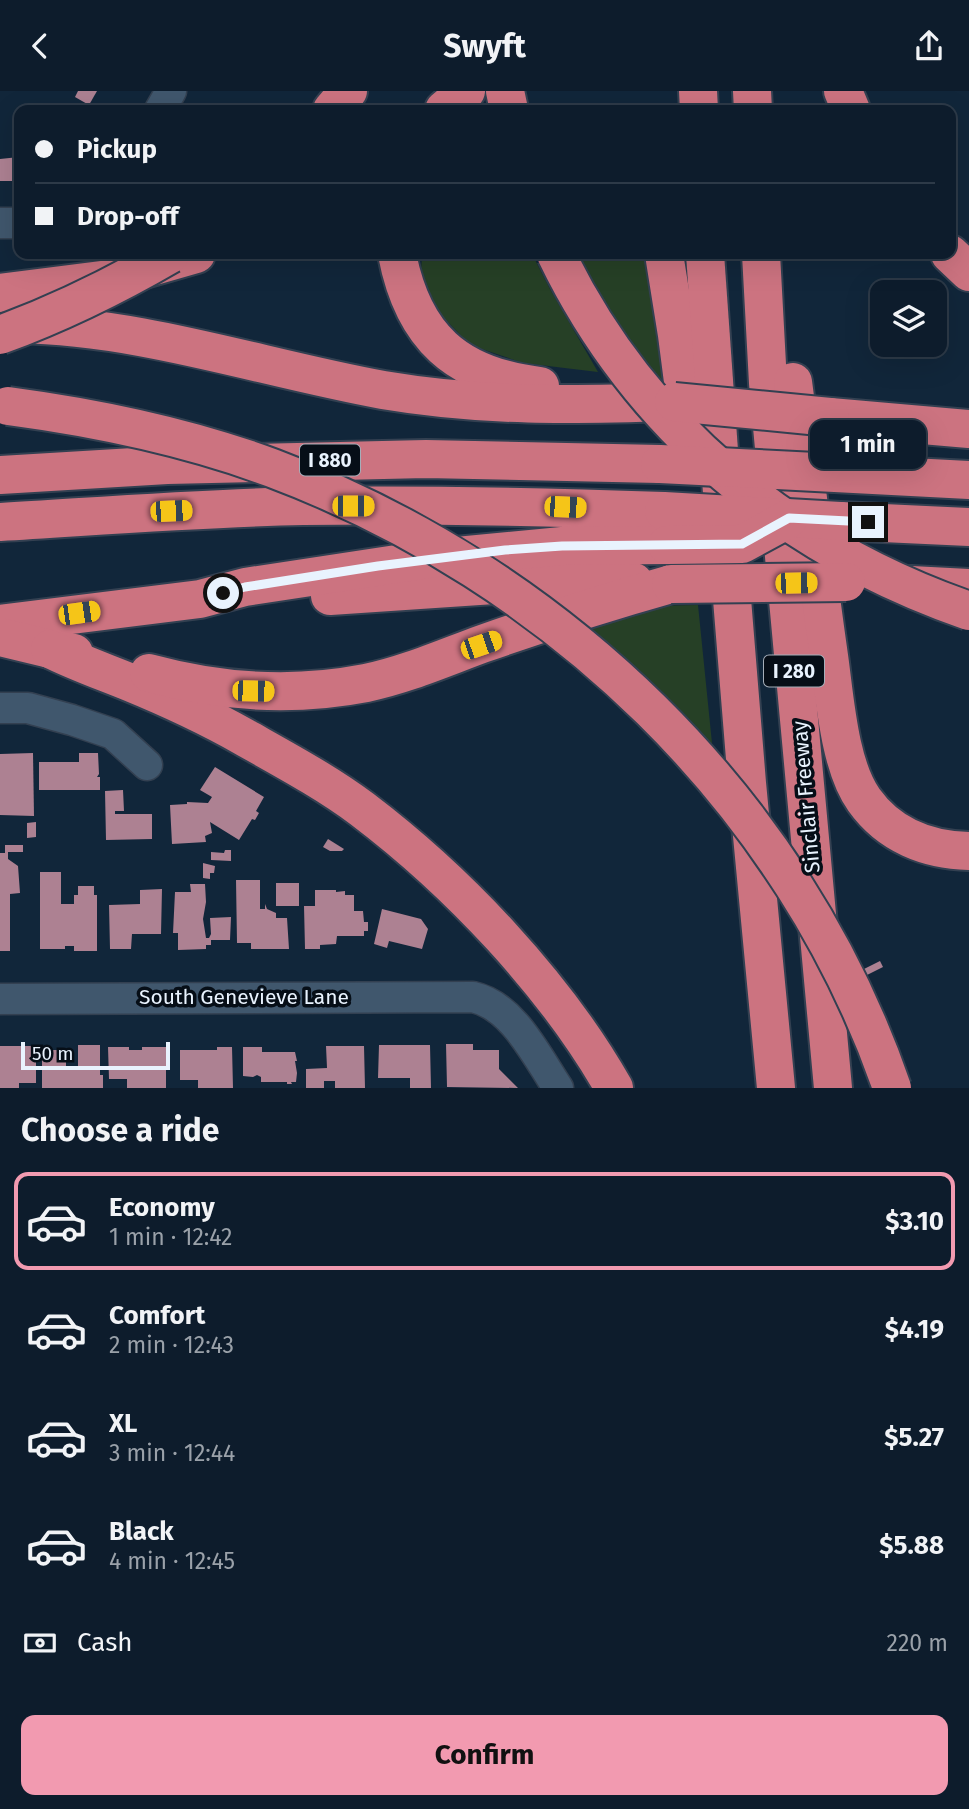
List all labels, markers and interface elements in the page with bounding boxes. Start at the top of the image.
icon: back [21,27,59,65]
text: Swyft [443,27,526,65]
icon: share [910,27,948,65]
text: Pickup [77,134,157,165]
text: Drop-off [77,201,179,232]
map controls [870,280,947,357]
button: layers [870,280,947,357]
callout: 1 min [810,421,926,469]
text: 1 min [840,430,896,458]
road number: I 880 [300,445,360,475]
car [333,496,375,517]
car [544,496,587,518]
car [150,500,193,522]
route end [852,506,884,538]
car [775,572,818,594]
route start [207,577,239,609]
car [57,600,102,626]
car [458,628,505,662]
road number: I 280 [764,656,824,687]
car [232,680,275,702]
street label: Sinclair Freeway [786,719,826,874]
street label: South Genevieve Lane [139,984,349,1010]
scale bar [21,1039,170,1071]
text: 50 m [32,1042,73,1065]
text: Choose a ride [21,1111,219,1149]
icon: car [25,1190,88,1253]
text: Economy [109,1192,215,1223]
text: $3.10 [885,1206,944,1237]
text: 1 min · 12:42 [109,1223,232,1251]
icon: car [25,1298,88,1361]
text: Comfort [109,1300,205,1331]
text: $4.19 [885,1314,944,1345]
text: 2 min · 12:43 [109,1331,234,1359]
icon: car [25,1406,88,1469]
text: XL [109,1408,137,1439]
text: $5.27 [884,1422,944,1453]
text: 3 min · 12:44 [109,1439,235,1467]
icon: car [25,1514,88,1577]
text: Black [109,1516,174,1547]
text: $5.88 [879,1530,944,1561]
text: 4 min · 12:45 [109,1547,235,1575]
icon: cash [21,1624,59,1662]
text: Cash [77,1627,133,1658]
text: 220 m [887,1629,948,1657]
button: Confirm [21,1715,948,1795]

